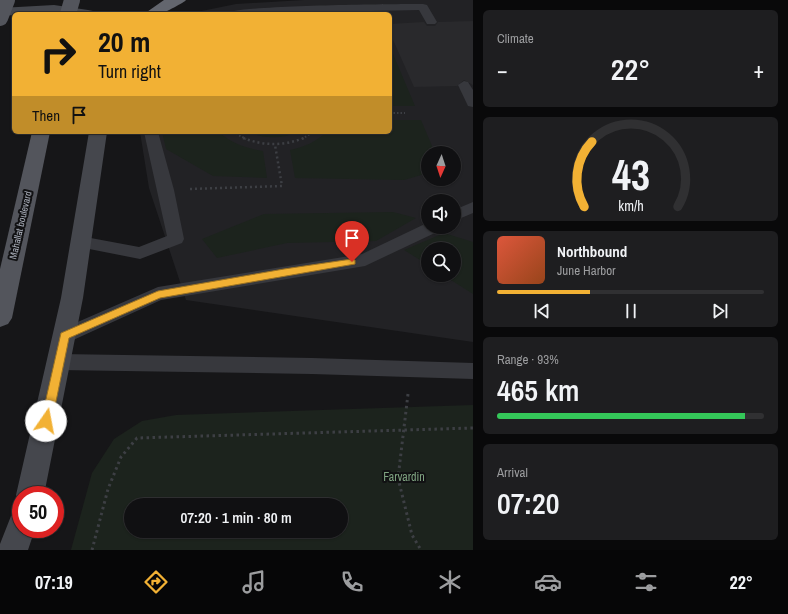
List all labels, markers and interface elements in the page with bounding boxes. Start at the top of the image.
text: 20 m [98,23,150,61]
icon: right [32,28,84,80]
text: Climate [497,30,534,47]
text: 22° [611,49,650,89]
text: − [497,55,508,85]
text: + [753,55,764,85]
text: Turn right [98,59,161,84]
icon: arrive [68,104,90,126]
text: Then [32,105,60,126]
north arrow [421,146,461,186]
map controls [421,146,461,282]
text: 43 [612,146,649,202]
street label: Mahallat boulevard [6,190,35,260]
button: sound [421,194,461,234]
text: km/h [618,195,643,214]
pin [335,221,369,262]
icon: arrive [341,227,363,249]
text: Northbound [557,241,627,262]
button: search [421,242,461,282]
text: June Harbor [557,262,616,279]
icon: previous [531,300,553,322]
icon: pause [620,300,642,322]
icon: next [709,300,731,322]
text: Range · 93% [497,351,559,368]
text: 465 km [497,370,579,410]
position arrow [25,400,67,442]
text: Arrival [497,464,528,481]
park label: Farvardin [383,469,425,485]
text: 07:20 [497,483,559,523]
speed limit sign: 50 [12,486,64,538]
text: 07:20 · 1 min · 80 m [180,507,292,528]
icon: directions [142,568,170,596]
icon: music [240,568,268,596]
icon: phone [338,568,366,596]
icon: climate [436,568,464,596]
icon: car [534,568,562,596]
icon: filters [632,568,660,596]
text: 07:19 [35,570,73,595]
text: 22° [729,570,753,595]

